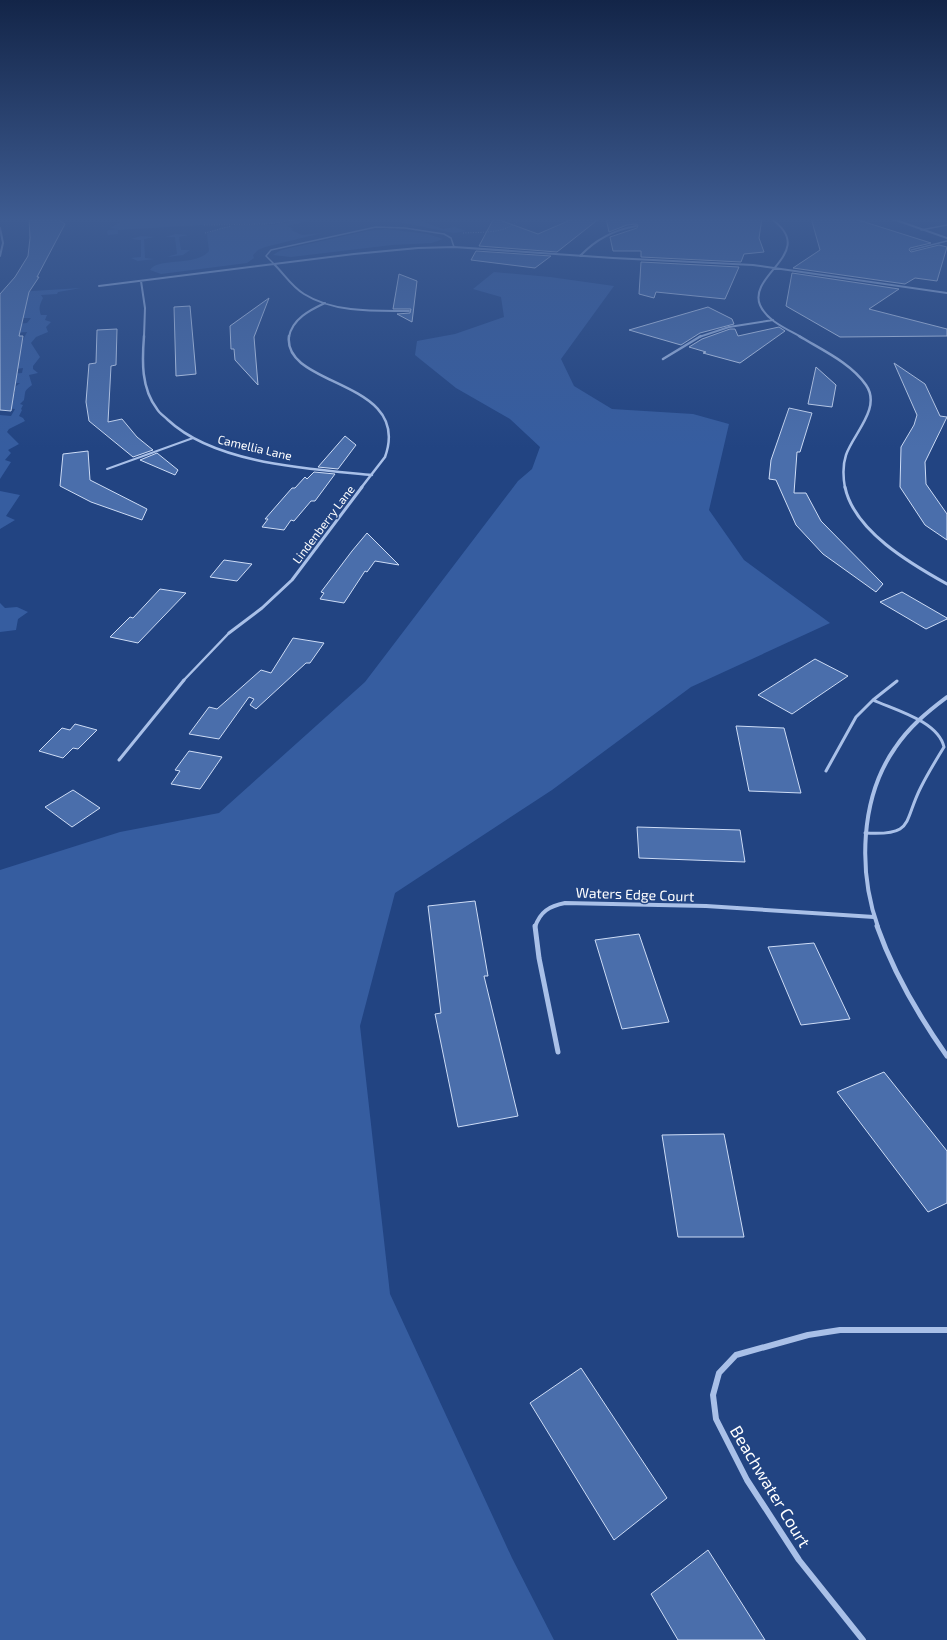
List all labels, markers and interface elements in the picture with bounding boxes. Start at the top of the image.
street label: Camellia Lane [216,432,294,462]
street label: Lindenberry Lane [289,482,357,566]
street label: Waters Edge Court [575,883,695,905]
street label: Beachwater Court [727,1421,816,1551]

